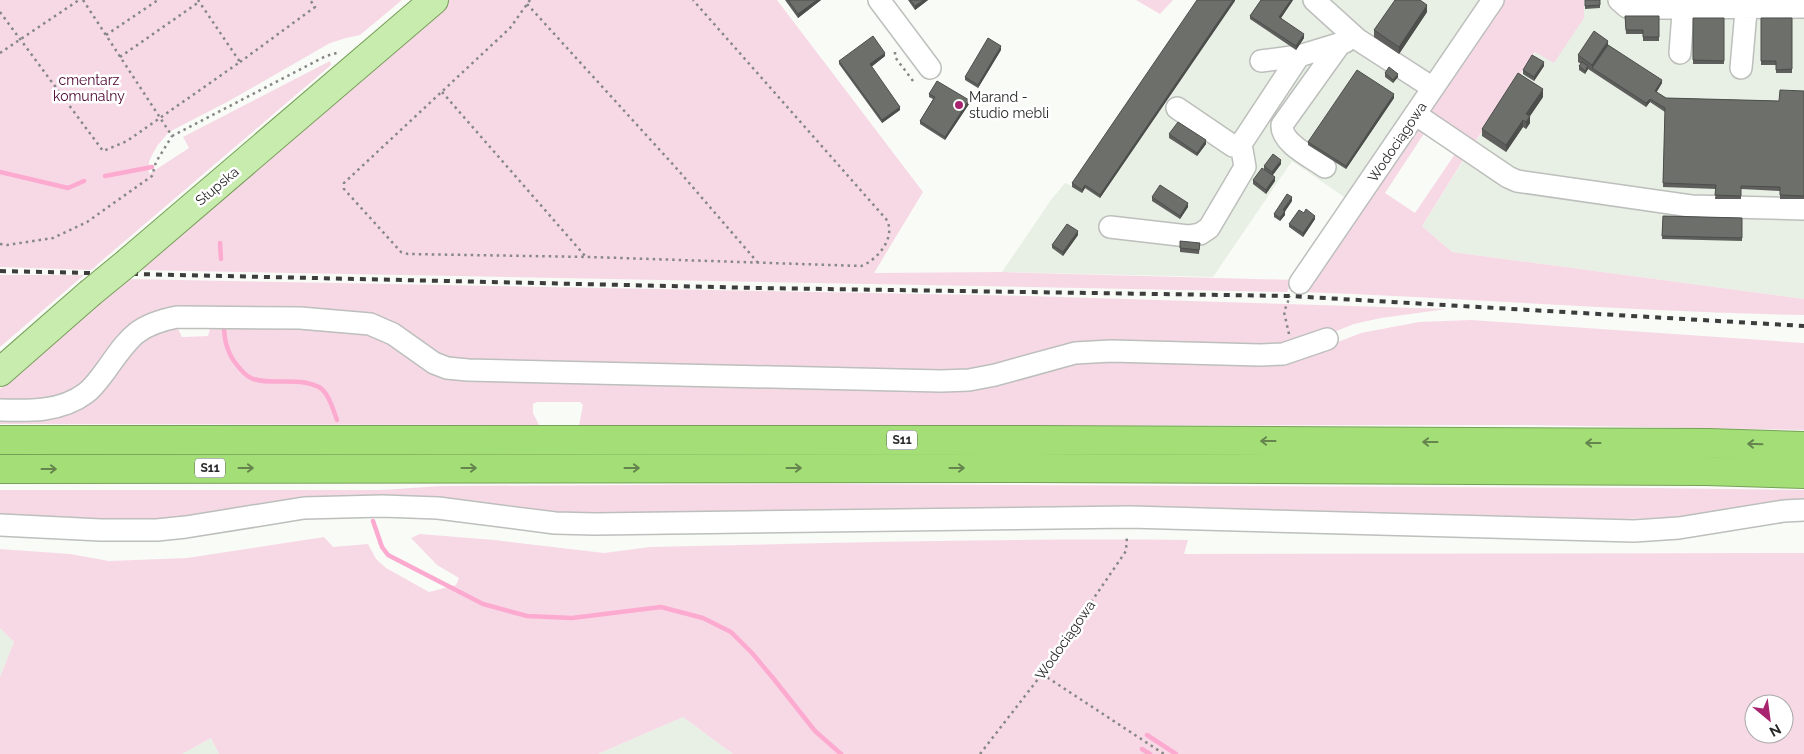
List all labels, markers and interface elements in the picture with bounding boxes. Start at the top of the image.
park label: cmentarz komunalny [53,72,125,104]
place label: Marand - studio mebli [969,89,1049,121]
marker: Marand - studio mebli [953,99,965,111]
street label: Wodociągowa [1364,99,1430,185]
street label: Słupska [192,163,242,209]
road number: S11 [887,430,917,450]
one-way arrow [1260,436,1276,446]
one-way arrow [1423,437,1439,447]
one-way arrow [1585,438,1602,448]
one-way arrow [1748,440,1764,449]
road number: S11 [195,458,225,478]
one-way arrow [238,463,254,473]
one-way arrow [461,463,477,473]
one-way arrow [624,463,640,473]
one-way arrow [786,463,802,473]
one-way arrow [948,463,965,473]
one-way arrow [40,464,56,474]
street label: Wodociągowa [1032,597,1098,683]
north arrow [1744,694,1794,744]
text: N [1767,721,1784,740]

